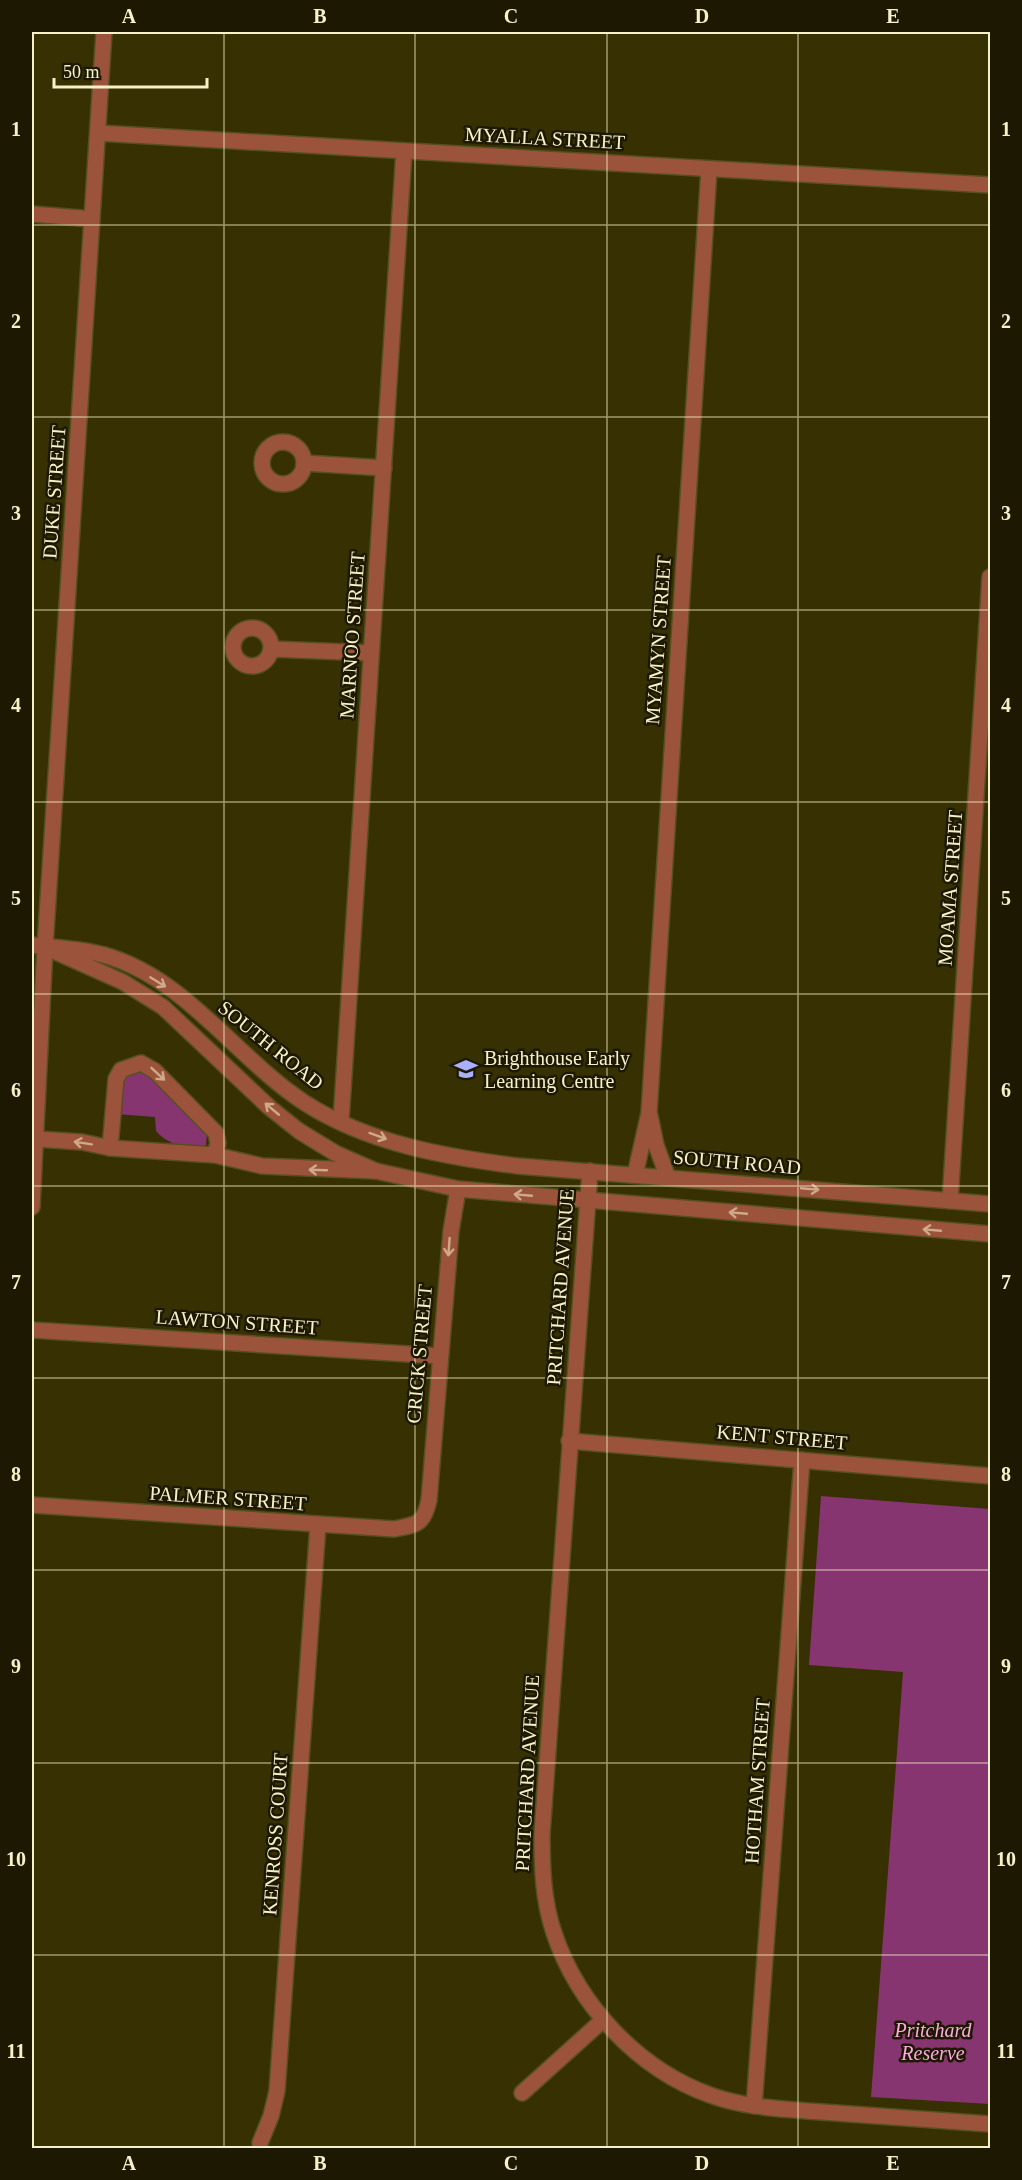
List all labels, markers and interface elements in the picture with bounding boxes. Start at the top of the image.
text: A [122,5,137,27]
text: B [313,5,327,27]
text: C [504,5,518,27]
text: D [695,5,709,27]
text: E [886,5,900,27]
scale bar [54,51,207,89]
text: 50 m [63,62,100,82]
text: 1 [11,118,21,140]
text: 1 [1001,118,1011,140]
street label: MYALLA STREET [464,123,626,153]
text: 2 [11,310,21,332]
text: 2 [1001,310,1011,332]
street label: DUKE STREET [38,424,70,560]
text: 3 [11,502,21,524]
text: 3 [1001,502,1011,524]
street label: MARNOO STREET [335,551,369,719]
street label: MYAMYN STREET [641,555,675,725]
text: 4 [11,694,21,716]
text: 4 [1001,694,1011,716]
street label: MOAMA STREET [934,809,966,967]
text: 5 [11,887,21,909]
text: 5 [1001,887,1011,909]
one-way arrow [149,976,166,988]
street label: SOUTH ROAD [214,996,328,1094]
place label: Brighthouse Early Learning Centre [484,1047,630,1093]
school or university icon: Brighthouse Early Learning Centre [453,1056,479,1082]
one-way arrow [150,1067,165,1081]
text: 6 [11,1079,21,1101]
text: 6 [1001,1079,1011,1101]
one-way arrow [265,1102,280,1116]
one-way arrow [368,1132,387,1143]
one-way arrow [74,1137,93,1148]
street label: SOUTH ROAD [672,1145,802,1179]
one-way arrow [308,1164,328,1175]
one-way arrow [799,1184,819,1195]
street label: PRITCHARD AVENUE [542,1188,578,1386]
one-way arrow [513,1189,533,1200]
one-way arrow [728,1208,748,1219]
one-way arrow [923,1224,943,1235]
one-way arrow [444,1237,455,1257]
text: 7 [11,1271,21,1293]
text: 7 [1001,1271,1011,1293]
street label: CRICK STREET [402,1284,436,1424]
street label: LAWTON STREET [155,1305,319,1339]
street label: KENT STREET [716,1420,848,1454]
text: 8 [11,1463,21,1485]
text: 8 [1001,1463,1011,1485]
street label: PALMER STREET [149,1482,307,1514]
text: 9 [11,1655,21,1677]
text: 9 [1001,1655,1011,1677]
street label: PRITCHARD AVENUE [511,1674,543,1872]
street label: HOTHAM STREET [740,1697,774,1865]
street label: KENROSS COURT [258,1752,292,1916]
text: 10 [6,1848,26,1870]
text: 10 [996,1848,1016,1870]
park label: Pritchard Reserve [893,2019,973,2064]
text: 11 [7,2040,25,2062]
text: 11 [997,2040,1015,2062]
text: A [122,2152,137,2174]
text: B [313,2152,327,2174]
text: C [504,2152,518,2174]
text: D [695,2152,709,2174]
text: E [886,2152,900,2174]

